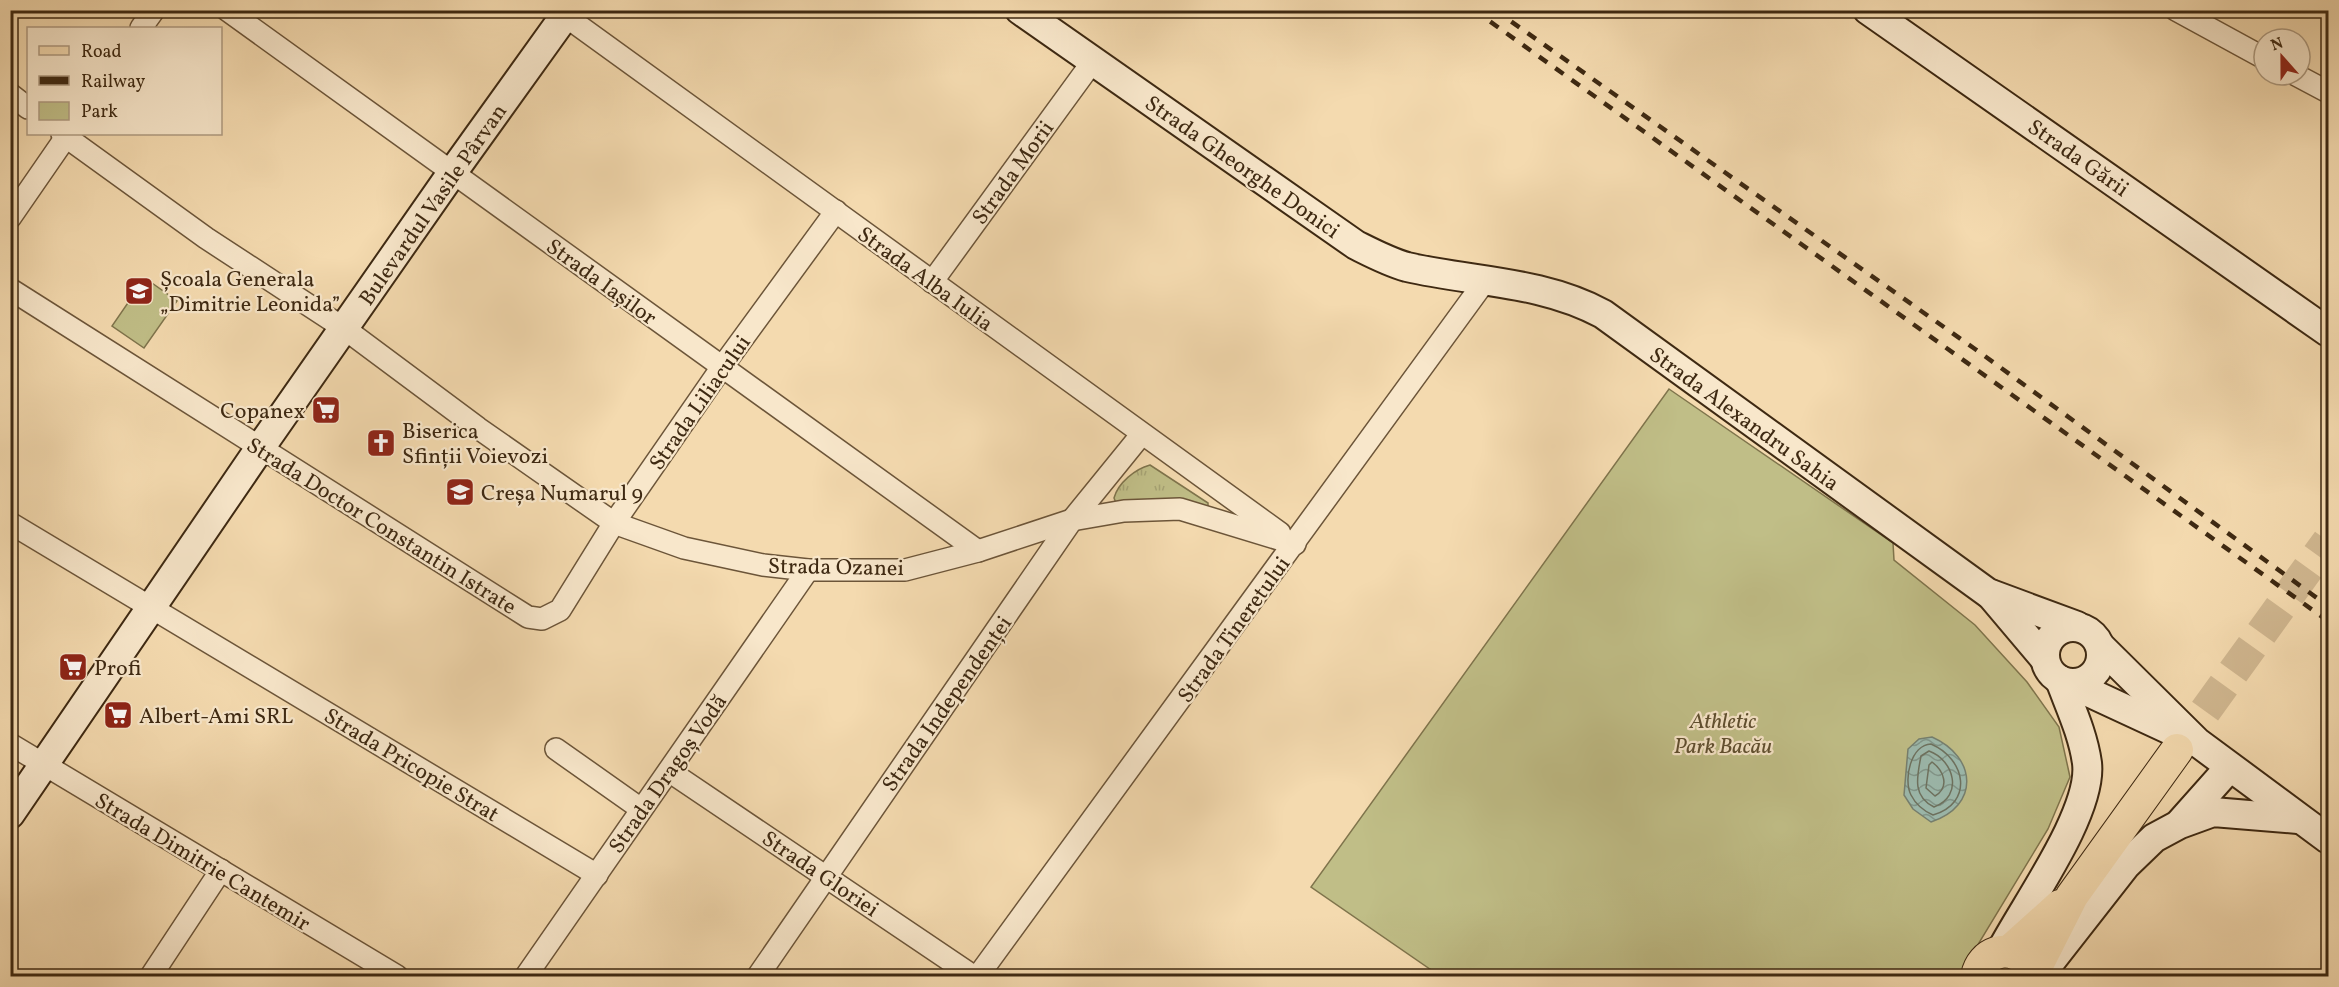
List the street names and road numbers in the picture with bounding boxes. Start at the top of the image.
street label: Strada Gheorghe Donici [1138,89,1345,247]
street label: Bulevardul Vasile Pârvan [353,98,516,313]
street label: Strada Gării [2021,113,2135,205]
street label: Strada Morii [966,115,1062,232]
street label: Strada Alba Iulia [850,220,999,340]
street label: Strada Iașilor [539,232,662,334]
street label: Strada Liliacului [643,330,759,477]
street label: Strada Alexandru Sahia [1642,340,1845,500]
street label: Strada Doctor Constantin Istrate [240,431,522,623]
street label: Strada Tineretului [1171,551,1299,710]
street label: Strada Ozanei [768,552,904,585]
street label: Strada Independenței [876,610,1020,799]
street label: Strada Dragoș Vodă [602,688,736,860]
street label: Strada Pricopie Strat [317,701,504,831]
street label: Strada Dimitrie Cantemir [88,786,315,940]
street label: Strada Gloriei [755,824,884,926]

